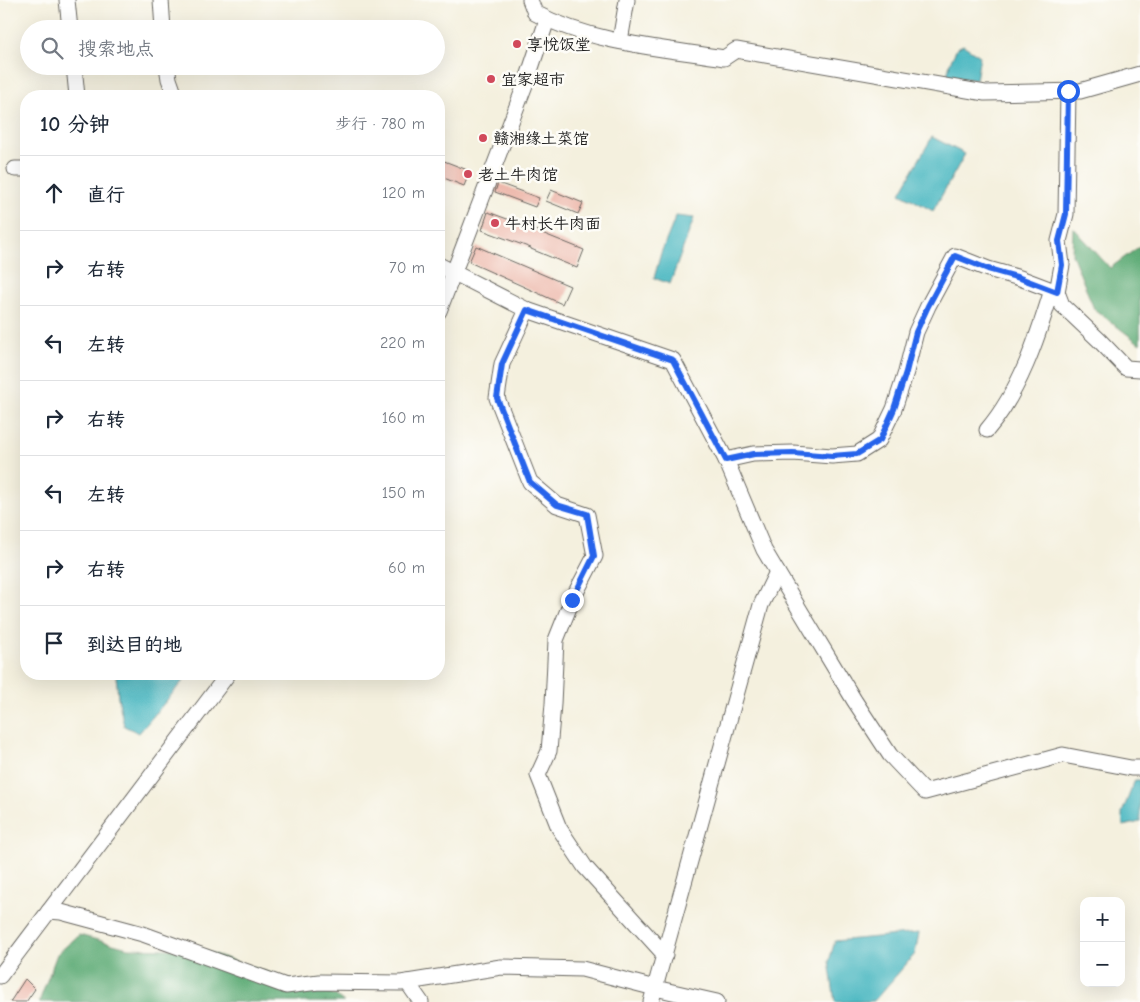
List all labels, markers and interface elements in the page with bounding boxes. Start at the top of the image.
search box [20,20,445,75]
icon: search [38,34,66,62]
place label: 享悦饭堂 [527,36,591,54]
text: 搜索地点 [78,38,154,60]
marker: 享悦饭堂 [511,38,523,50]
place label: 宜家超市 [501,71,565,89]
marker: 宜家超市 [485,73,497,85]
route start [1057,80,1080,103]
text: 10 分钟 [40,112,110,136]
text: 步行 · 780 m [335,115,425,133]
place label: 赣湘缘土菜馆 [493,130,589,148]
marker: 赣湘缘土菜馆 [477,132,489,144]
place label: 老土牛肉馆 [478,166,558,184]
marker: 老土牛肉馆 [462,168,474,180]
icon: ahead [40,179,68,207]
text: 直行 [87,184,125,206]
text: 120 m [382,184,425,202]
place label: 牛村长牛肉面 [505,215,601,233]
marker: 牛村长牛肉面 [489,217,501,229]
icon: right [40,254,68,282]
text: 右转 [87,259,125,281]
text: 70 m [389,259,425,277]
icon: left [40,329,68,357]
text: 左转 [87,334,125,356]
text: 220 m [380,334,425,352]
icon: right [40,404,68,432]
text: 右转 [87,409,125,431]
text: 160 m [382,409,425,427]
icon: left [40,479,68,507]
text: 左转 [87,484,125,506]
text: 150 m [382,484,425,502]
icon: right [40,554,68,582]
text: 右转 [87,559,125,581]
text: 60 m [388,559,425,577]
route end [561,589,584,612]
icon: arrive [40,629,68,657]
text: 到达目的地 [87,634,182,656]
map controls [1080,897,1125,987]
button: + [1080,897,1125,942]
button: − [1080,942,1125,987]

